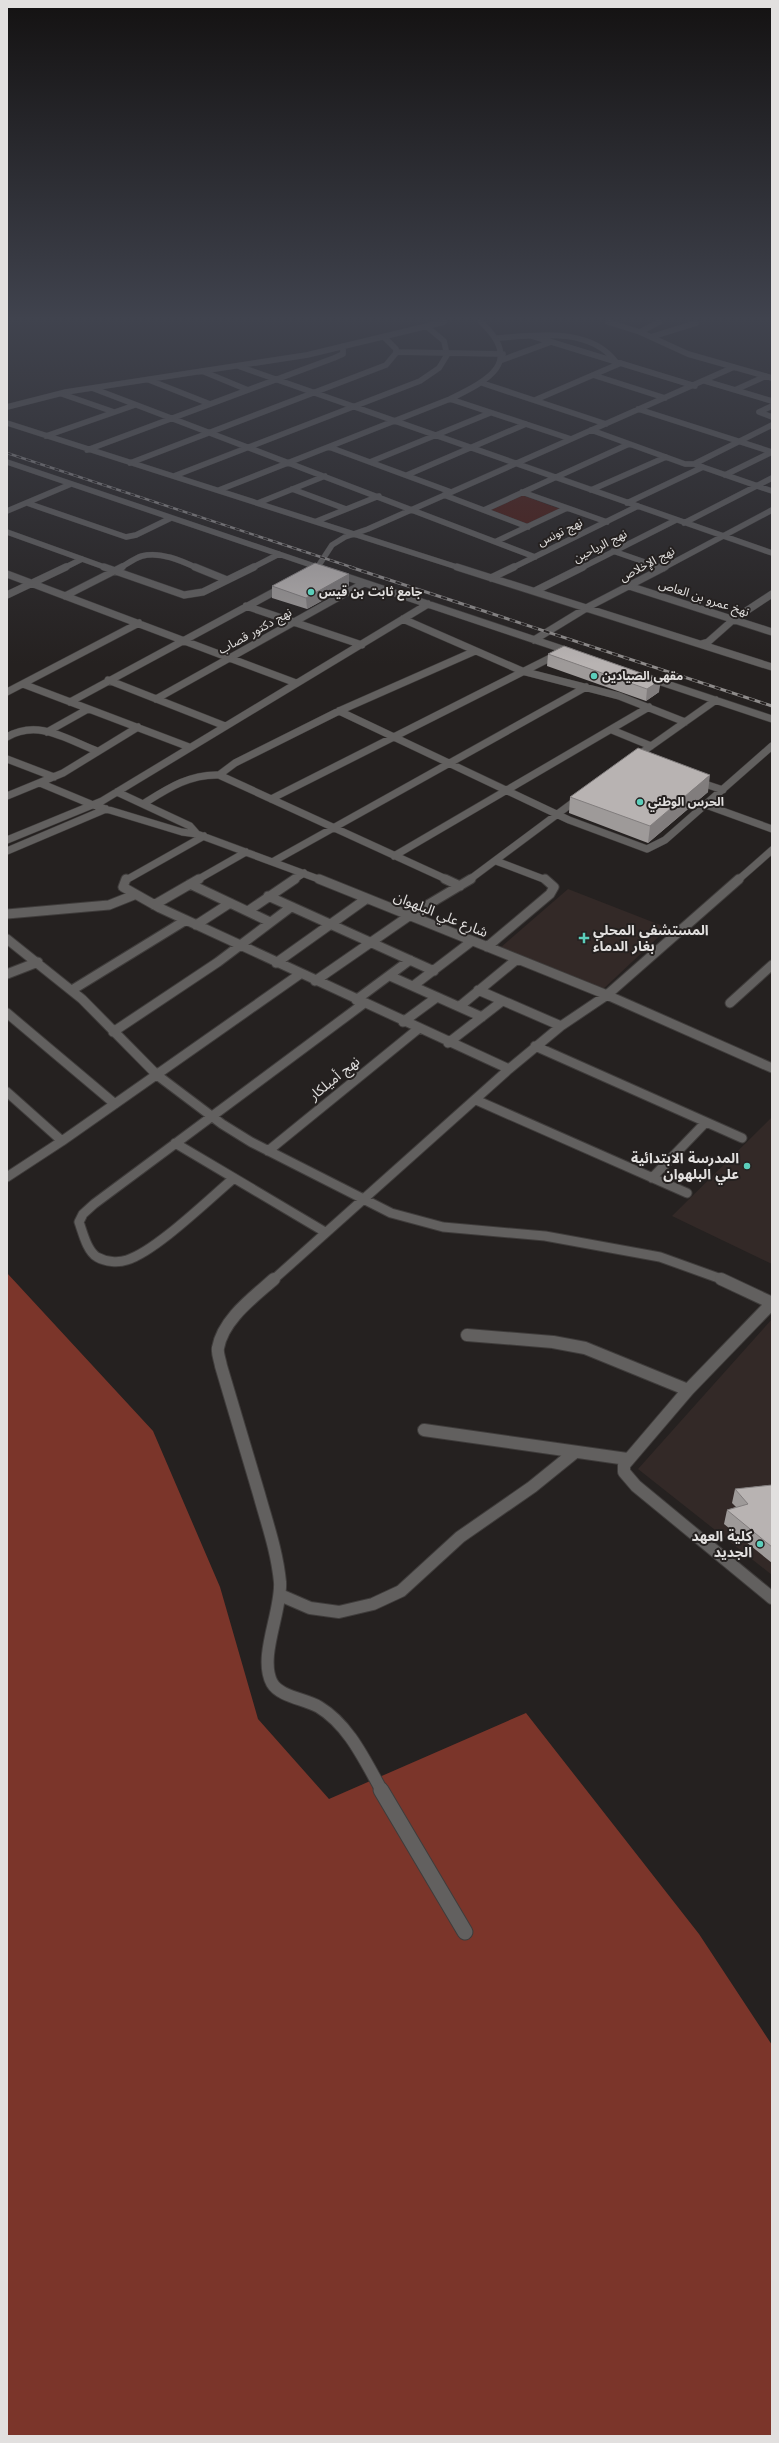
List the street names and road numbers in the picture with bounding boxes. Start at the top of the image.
street label: نهج تونس [534,513,586,551]
street label: نهج الرياحين [570,525,630,567]
street label: نهج الإخلاص [616,542,678,586]
street label: نهخ عمرو بن العاص [656,575,752,621]
street label: نهج دكتور قصاب [215,603,295,659]
street label: شارع علي البلهوان [390,886,491,943]
street label: نهج أميلكار [303,1051,365,1106]

